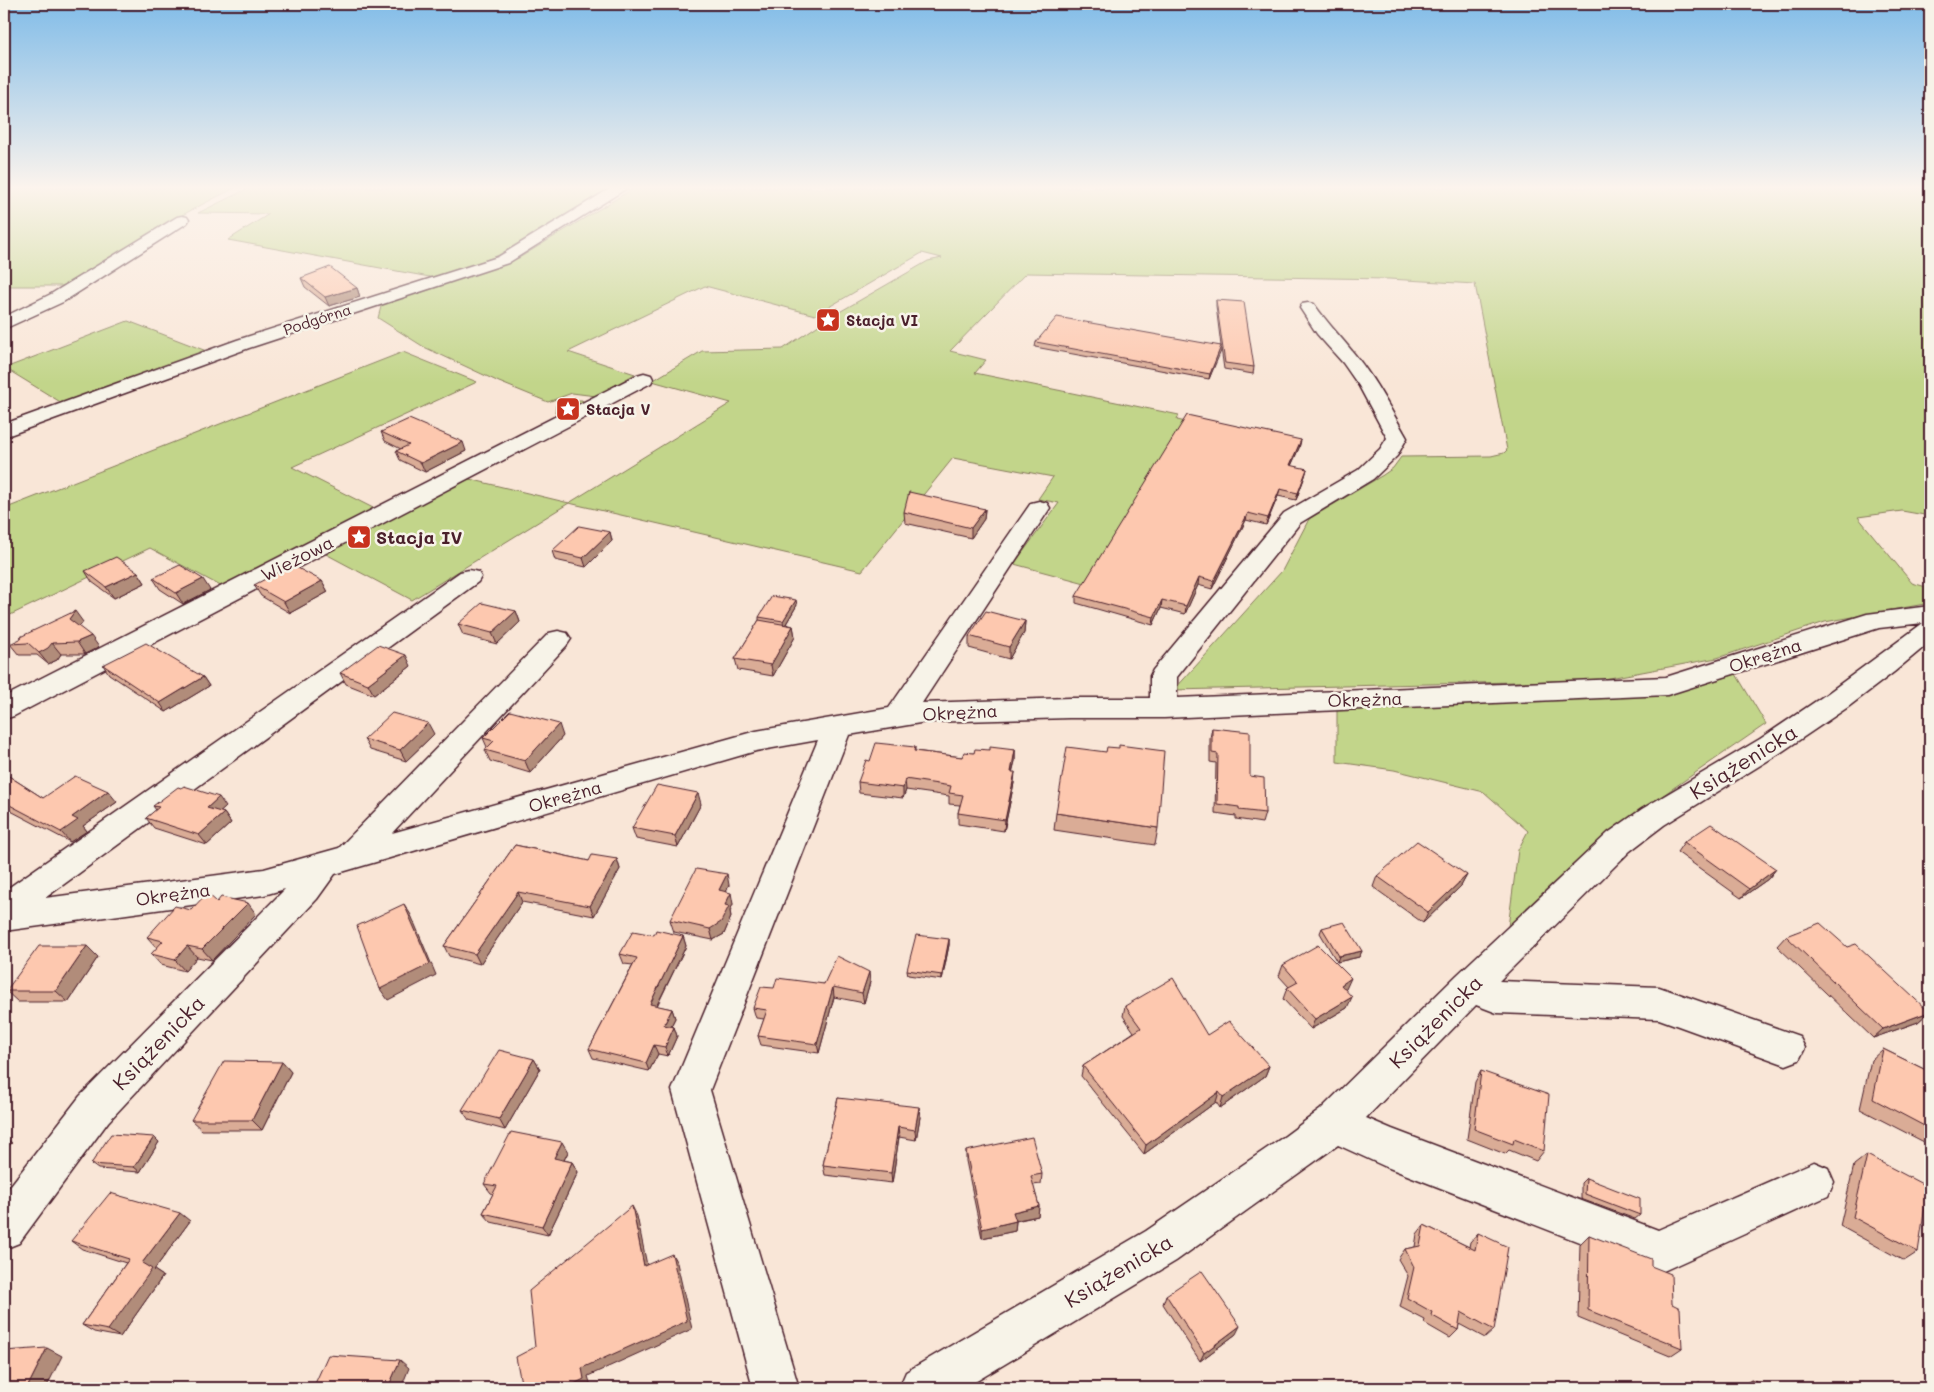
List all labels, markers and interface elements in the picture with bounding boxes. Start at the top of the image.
street label: Podgórna [280,299,354,339]
place icon: Stacja VI [815,307,841,333]
place label: Stacja VI [846,310,918,330]
place icon: Stacja V [555,396,581,422]
place label: Stacja V [586,399,650,419]
place icon: Stacja IV [346,524,372,550]
place label: Stacja IV [376,525,463,549]
street label: Wieżowa [257,530,337,586]
street label: Okrężna [1726,632,1804,678]
street label: Okrężna [1327,686,1403,712]
street label: Okrężna [922,698,998,726]
street label: Książenicka [1684,717,1802,805]
street label: Okrężna [526,774,604,818]
street label: Okrężna [134,877,212,911]
street label: Książenicka [1382,968,1488,1074]
street label: Książenicka [106,989,210,1095]
street label: Książenicka [1059,1227,1177,1313]

